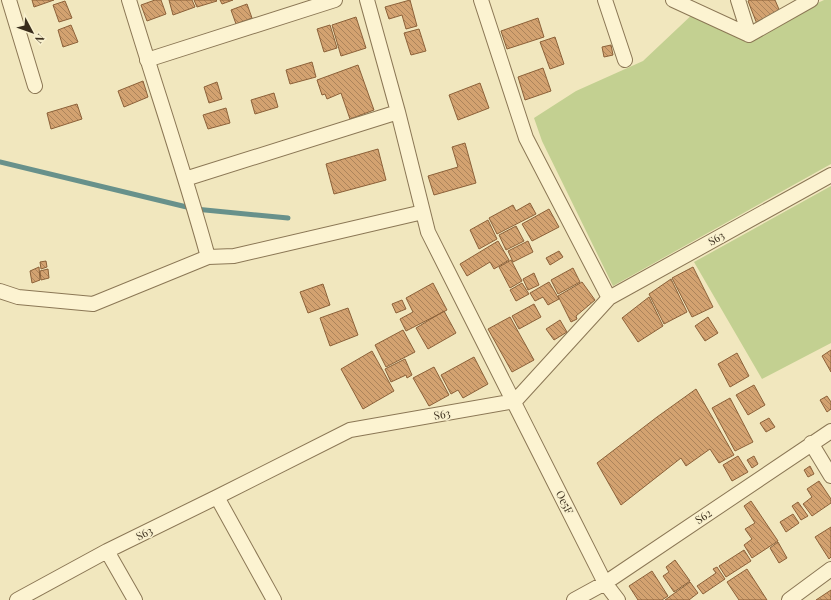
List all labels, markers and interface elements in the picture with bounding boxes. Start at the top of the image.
north arrow [12,12,52,52]
text: N [32,31,48,47]
street label: S63 [705,227,727,249]
street label: S63 [433,405,452,423]
street label: Oe5F [553,488,577,516]
street label: S62 [692,505,714,527]
street label: S63 [133,523,155,543]

